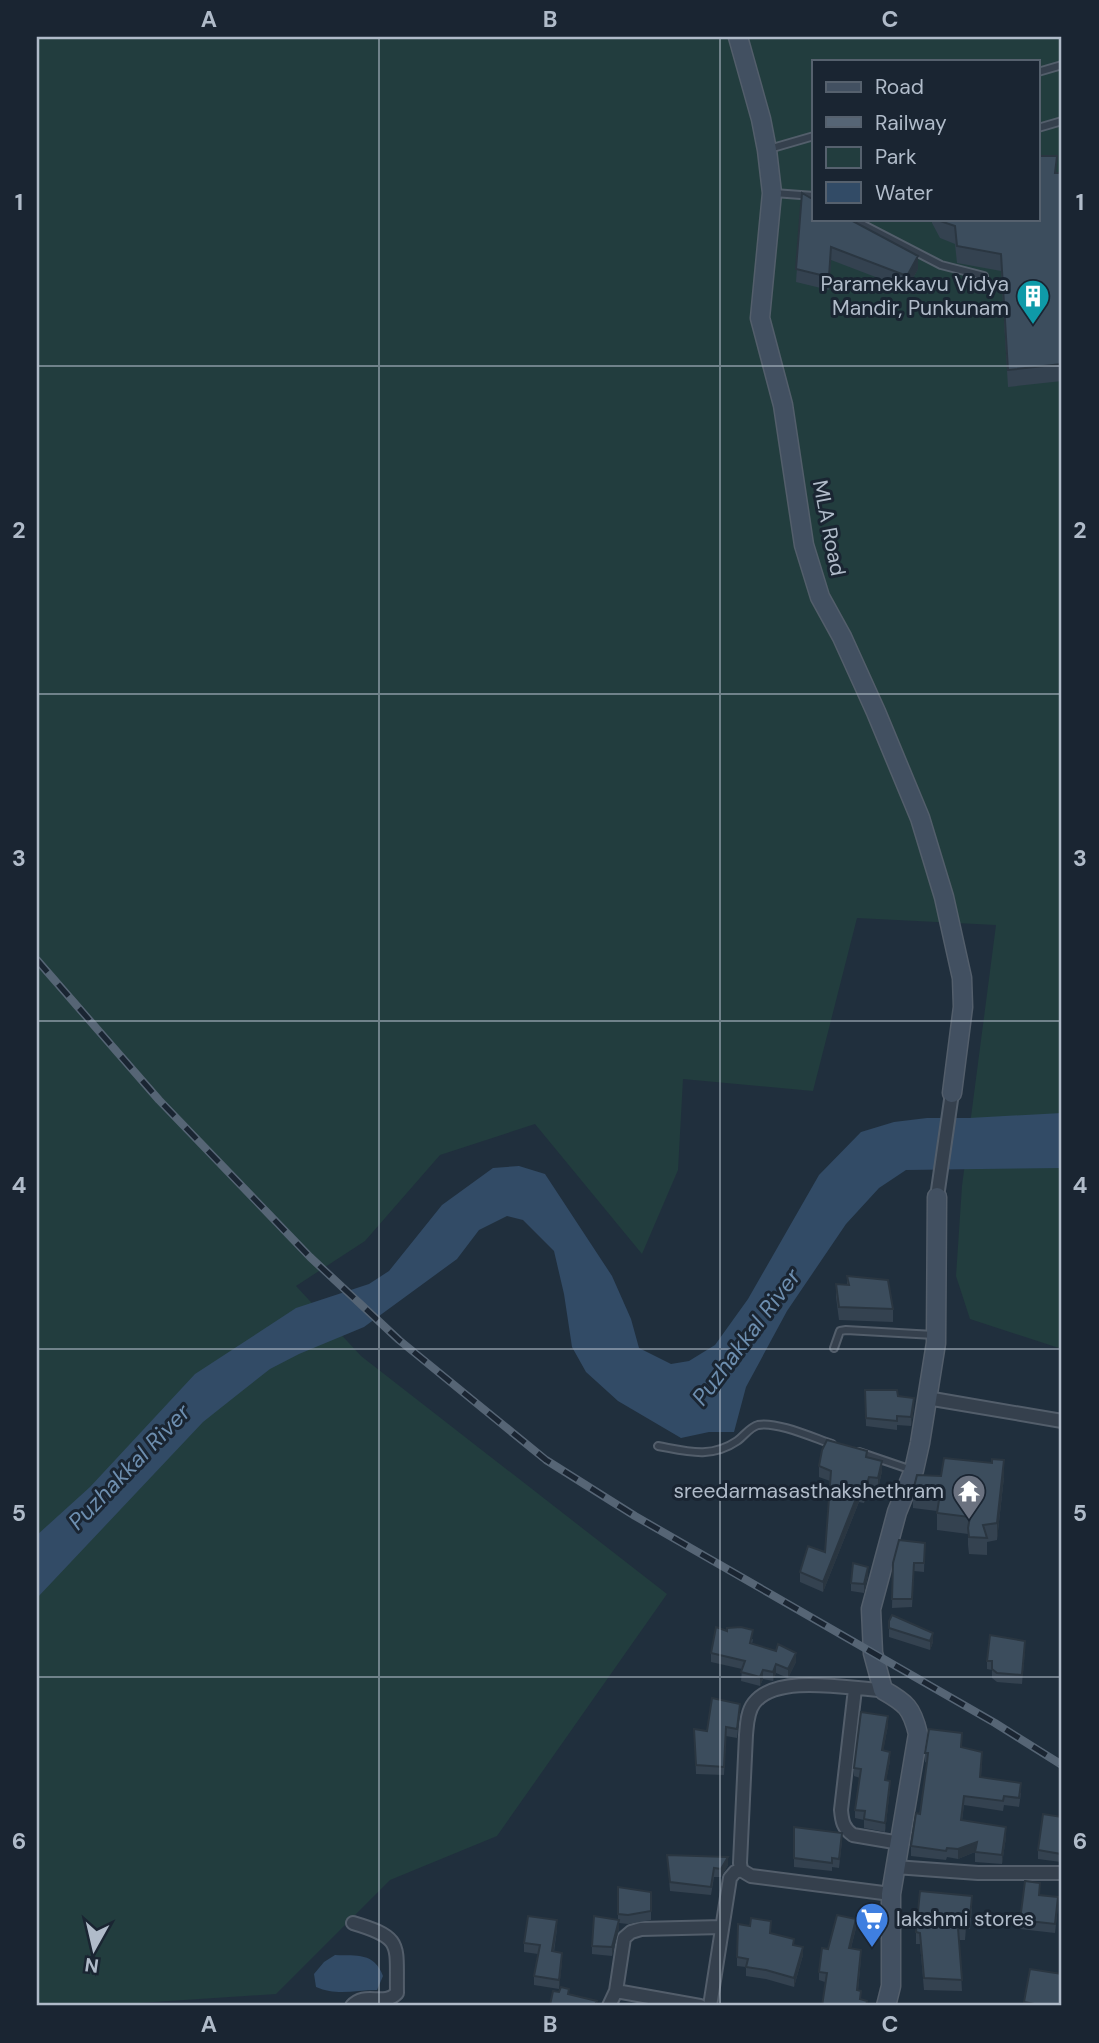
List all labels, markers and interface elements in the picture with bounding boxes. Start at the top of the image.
text: A [201,4,217,34]
text: B [543,4,557,34]
text: C [882,4,898,34]
legend [812,60,1040,220]
text: Road [875,73,924,101]
text: Railway [875,109,947,137]
text: Park [875,143,917,171]
text: Water [875,179,933,207]
text: 1 [15,187,23,217]
text: 1 [1076,187,1084,217]
place label: Paramekkavu Vidya Mandir, Punkunam [821,270,1009,322]
building icon: Paramekkavu Vidya Mandir, Punkunam [1014,277,1052,326]
street label: MLA Road [806,478,852,578]
text: 2 [12,515,26,545]
text: 2 [1073,515,1087,545]
text: 3 [12,843,26,873]
text: 3 [1073,843,1087,873]
text: 4 [12,1170,27,1200]
text: 4 [1073,1170,1088,1200]
water label: Puzhakkal River [685,1262,808,1411]
water label: Puzhakkal River [61,1397,198,1536]
temple icon: sreedarmasasthakshethram [950,1472,988,1521]
place label: sreedarmasasthakshethram [674,1477,944,1505]
text: 5 [12,1498,26,1528]
text: 5 [1073,1498,1087,1528]
text: 6 [12,1826,26,1856]
text: 6 [1073,1826,1087,1856]
supermarket icon: lakshmi stores [853,1900,891,1949]
place label: lakshmi stores [896,1905,1034,1933]
north arrow [60,1913,130,1983]
text: N [83,1952,100,1979]
text: A [201,2009,217,2039]
text: B [543,2009,557,2039]
text: C [882,2009,898,2039]

